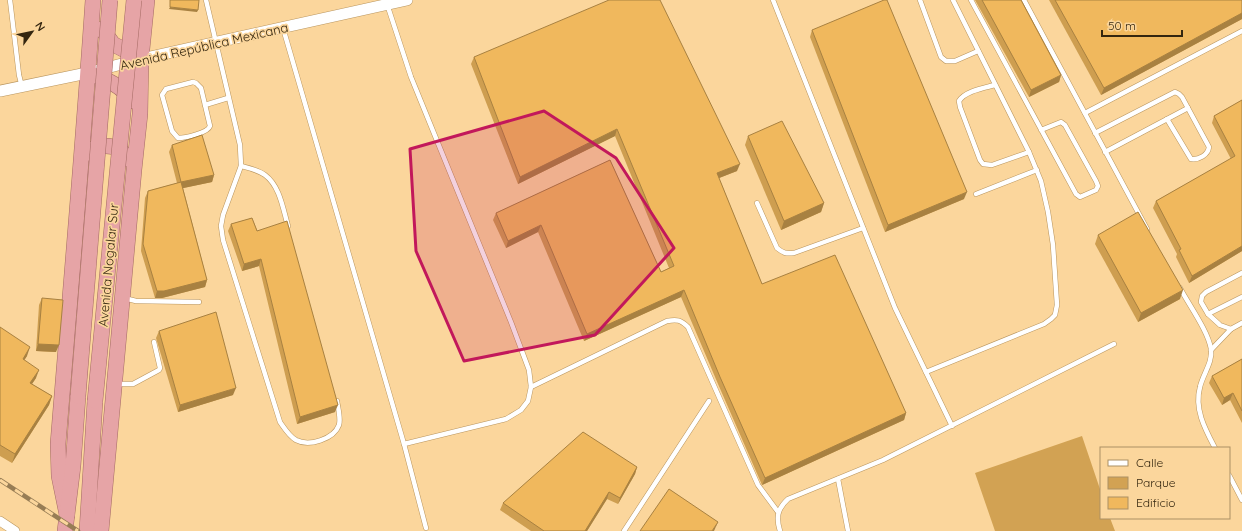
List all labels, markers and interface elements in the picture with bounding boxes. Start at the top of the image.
north arrow [12,12,52,52]
scale bar [1102,12,1182,38]
text: 50 m [1108,18,1136,33]
text: N [32,19,48,34]
street label: Avenida República Mexicana [118,19,290,73]
street label: Avenida Nogalar Sur [95,202,121,328]
legend [1100,447,1230,519]
text: Calle [1136,455,1164,470]
text: Parque [1136,475,1176,490]
text: Edificio [1136,495,1176,510]

